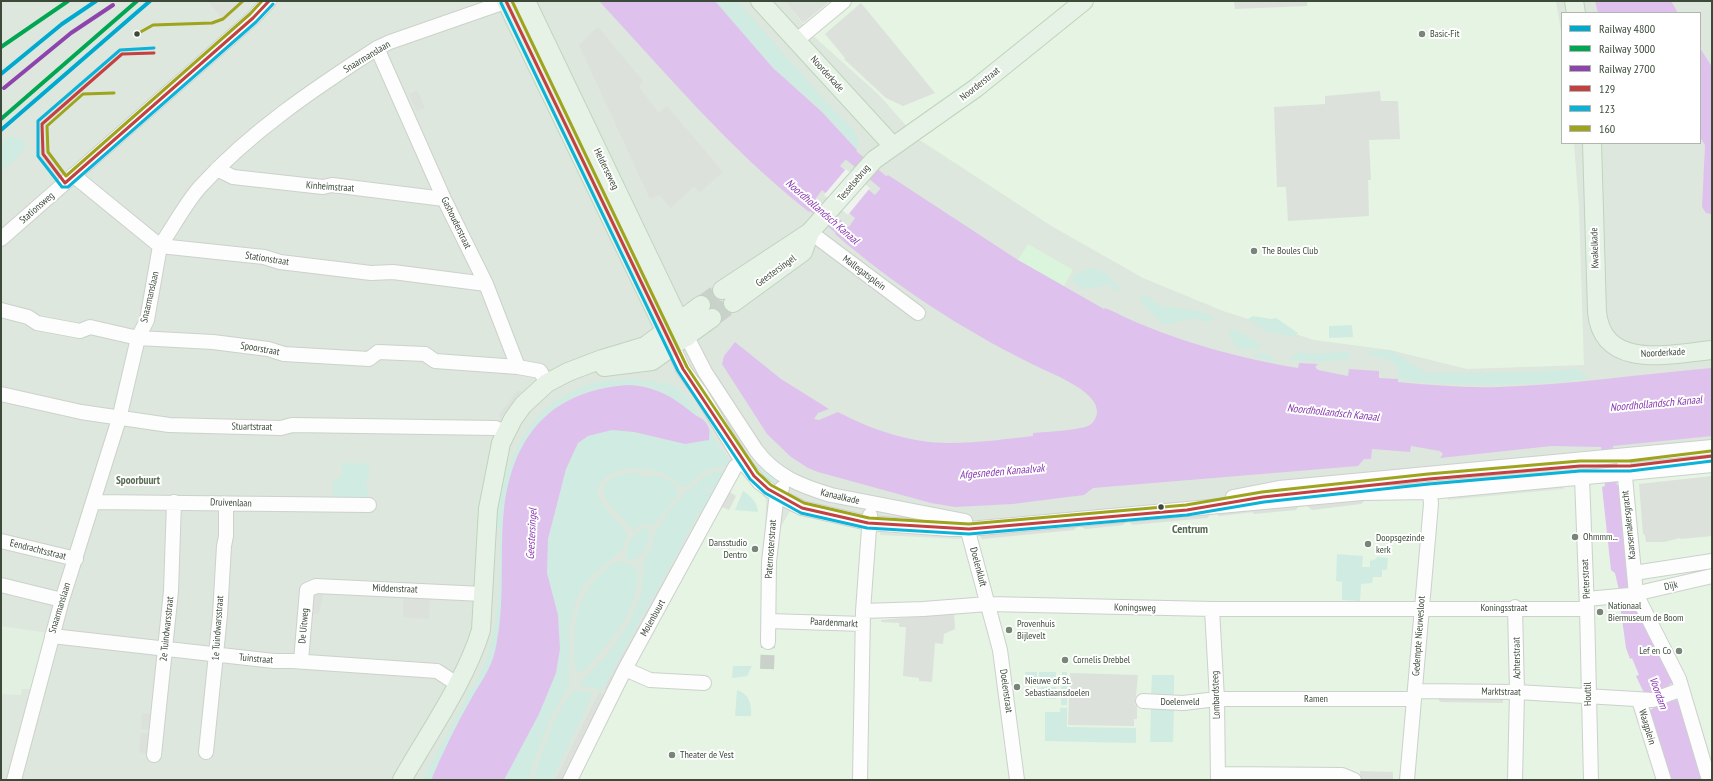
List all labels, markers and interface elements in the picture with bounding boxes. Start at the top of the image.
legend [1561,12,1701,144]
text: Railway 4800 [1599,21,1655,36]
place label: Basic-Fit [1430,28,1459,40]
unlabelled marker [132,29,142,39]
marker: Basic-Fit [1417,29,1427,39]
street label: Snaarmanslaan [341,38,393,76]
text: Railway 3000 [1599,41,1655,56]
street label: Noorderkade [808,54,846,94]
text: Railway 2700 [1599,61,1655,76]
street label: Noorderstraat [958,65,1002,103]
text: 129 [1599,81,1615,96]
text: 123 [1599,101,1615,116]
text: 160 [1599,121,1615,136]
street label: Helderseweg [591,146,621,192]
street label: Tesselsebrug [835,162,873,204]
water label: Noordhollandsch Kanaal [783,177,861,247]
street label: Kinheimstraat [305,179,355,195]
street label: Stationsweg [17,190,57,226]
street label: Gashouderstraat [438,195,474,251]
street label: Kwakelkade [1588,227,1602,269]
place label: The Boules Club [1262,245,1318,257]
marker: The Boules Club [1249,246,1259,256]
street label: Stationstraat [244,250,290,268]
street label: Geestersingel [754,252,798,290]
street label: Mallegatsplein [840,253,888,293]
street label: Snaarmanslaan [138,270,162,324]
street label: Spoorstraat [239,340,281,358]
street label: Noorderkade [1641,346,1685,360]
water label: Noordhollandsch Kanaal [1609,393,1703,415]
water label: Noordhollandsch Kanaal [1286,402,1380,424]
street label: Stuartstraat [232,421,272,433]
water label: Afgesneden Kanaalvak [959,462,1045,482]
district label: Spoorbuurt [116,474,160,488]
street label: Kanaalkade [819,487,861,507]
street label: Kaarsemakersgracht [1619,490,1639,560]
street label: Druivenlaan [210,496,252,510]
unlabelled marker [1156,502,1166,512]
water label: Geestersingel [524,508,540,560]
street label: Paternosterstraat [763,519,779,579]
district label: Centrum [1172,523,1208,537]
place label: Ohmmm... [1583,531,1618,543]
place label: Doopsgezinde kerk [1376,532,1425,556]
marker: Ohmmm... [1570,532,1580,542]
street label: Eendrachtsstraat [9,537,67,563]
place label: Dansstudio Dentro [709,537,747,560]
marker: Doopsgezinde kerk [1363,539,1373,549]
marker: Dansstudio Dentro [750,544,760,554]
street label: Doelenkluft [967,546,989,588]
street label: Pieterstraat [1579,559,1593,599]
street label: Dijk [1663,579,1679,593]
street label: Snaarmanslaan [47,581,73,635]
street label: Middenstraat [372,582,418,596]
street label: 1e Tuindwarsstraat [210,595,226,661]
street label: 2e Tuindwarsstraat [158,596,176,662]
street label: Gedempte Nieuwesloot [1410,596,1428,676]
street label: Molenbuurt [638,597,668,639]
place label: Nationaal Biermuseum de Boom [1608,600,1684,624]
street label: Koningsweg [1114,602,1156,614]
street label: Koningsstraat [1480,602,1528,614]
marker: Nationaal Biermuseum de Boom [1595,607,1605,617]
street label: De Uitweg [296,608,312,644]
street label: Paardenmarkt [810,616,858,630]
place label: Provenhuis Bijlevelt [1017,618,1055,642]
marker: Provenhuis Bijlevelt [1004,625,1014,635]
street label: Achterstraat [1511,637,1523,679]
place label: Lef en Co [1639,645,1671,657]
marker: Lef en Co [1674,646,1684,656]
street label: Tuinstraat [238,652,274,666]
place label: Cornelis Drebbel [1073,654,1130,666]
marker: Cornelis Drebbel [1060,655,1070,665]
street label: Doelenstraat [997,668,1015,714]
street label: Lombardsteeg [1209,671,1223,719]
place label: Nieuwe of St. Sebastiaansdoelen [1025,675,1089,698]
water label: Voordam [1646,675,1670,711]
marker: Nieuwe of St. Sebastiaansdoelen [1012,682,1022,692]
street label: Houttil [1582,682,1594,706]
street label: Marktstraat [1481,686,1521,698]
street label: Ramen [1304,693,1328,705]
street label: Doelenveld [1160,696,1200,708]
street label: Waagplein [1636,708,1658,746]
place label: Theater de Vest [680,749,734,761]
marker: Theater de Vest [667,750,677,760]

